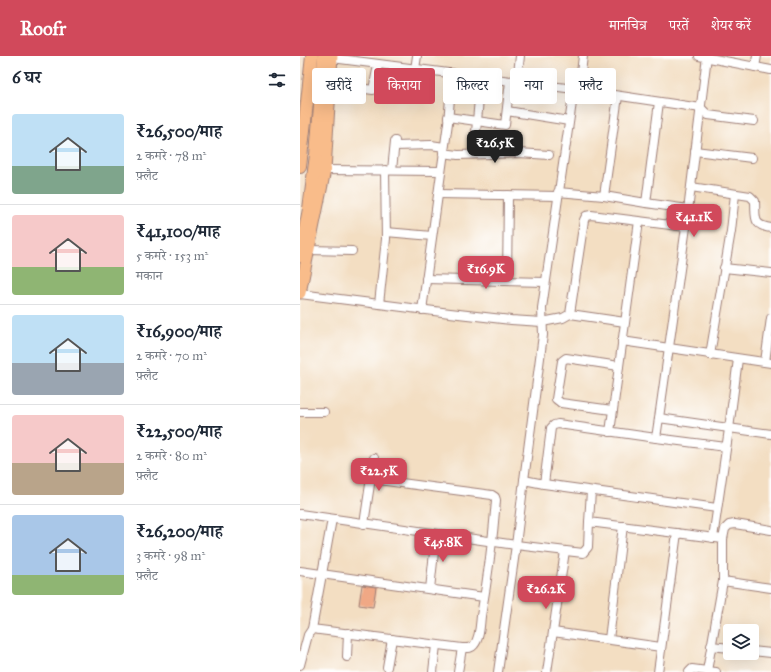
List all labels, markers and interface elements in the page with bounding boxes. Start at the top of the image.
text: Roofr [20,17,66,40]
text: मानचित्र [609,17,647,34]
text: परतें [669,17,689,34]
text: शेयर करें [711,17,751,34]
text: 6 घर [12,67,41,88]
chip: खरीदें [312,68,366,104]
chip: किराया [374,68,435,104]
chip: फ़िल्टर [443,68,502,104]
chip: नया [510,68,557,104]
chip: फ़्लैट [565,68,616,104]
icon: filters [266,69,288,91]
text: ₹26,500/माह [136,121,222,142]
icon: home [44,130,92,178]
pin: ₹26.5K [462,130,528,164]
text: ₹26.5K [476,135,514,151]
text: 2 कमरे · 78 m² [136,148,206,164]
text: फ़्लैट [136,168,158,184]
pin: ₹41.1K [661,204,727,238]
text: ₹41.1K [676,209,712,225]
text: ₹41,100/माह [136,221,220,242]
icon: home [44,231,92,279]
text: 5 कमरे · 153 m² [136,248,208,264]
pin: ₹16.9K [453,256,519,290]
text: ₹16.9K [467,261,505,277]
text: मकान [136,268,162,284]
text: ₹16,900/माह [136,321,222,342]
icon: home [44,331,92,379]
text: 2 कमरे · 70 m² [136,348,207,364]
text: फ़्लैट [136,368,158,384]
text: ₹22,500/माह [136,421,222,442]
icon: home [44,431,92,479]
text: 2 कमरे · 80 m² [136,448,207,464]
pin: ₹22.5K [346,458,412,492]
text: ₹22.5K [360,463,398,479]
text: फ़्लैट [136,468,158,484]
text: ₹26,200/माह [136,521,223,542]
pin: ₹45.8K [410,529,476,563]
icon: home [44,531,92,579]
text: ₹45.8K [423,534,463,550]
text: 3 कमरे · 98 m² [136,548,205,564]
text: फ़्लैट [136,568,158,584]
pin: ₹26.2K [513,576,579,610]
text: ₹26.2K [527,581,565,597]
map controls [723,624,759,660]
button: layers [723,624,759,660]

